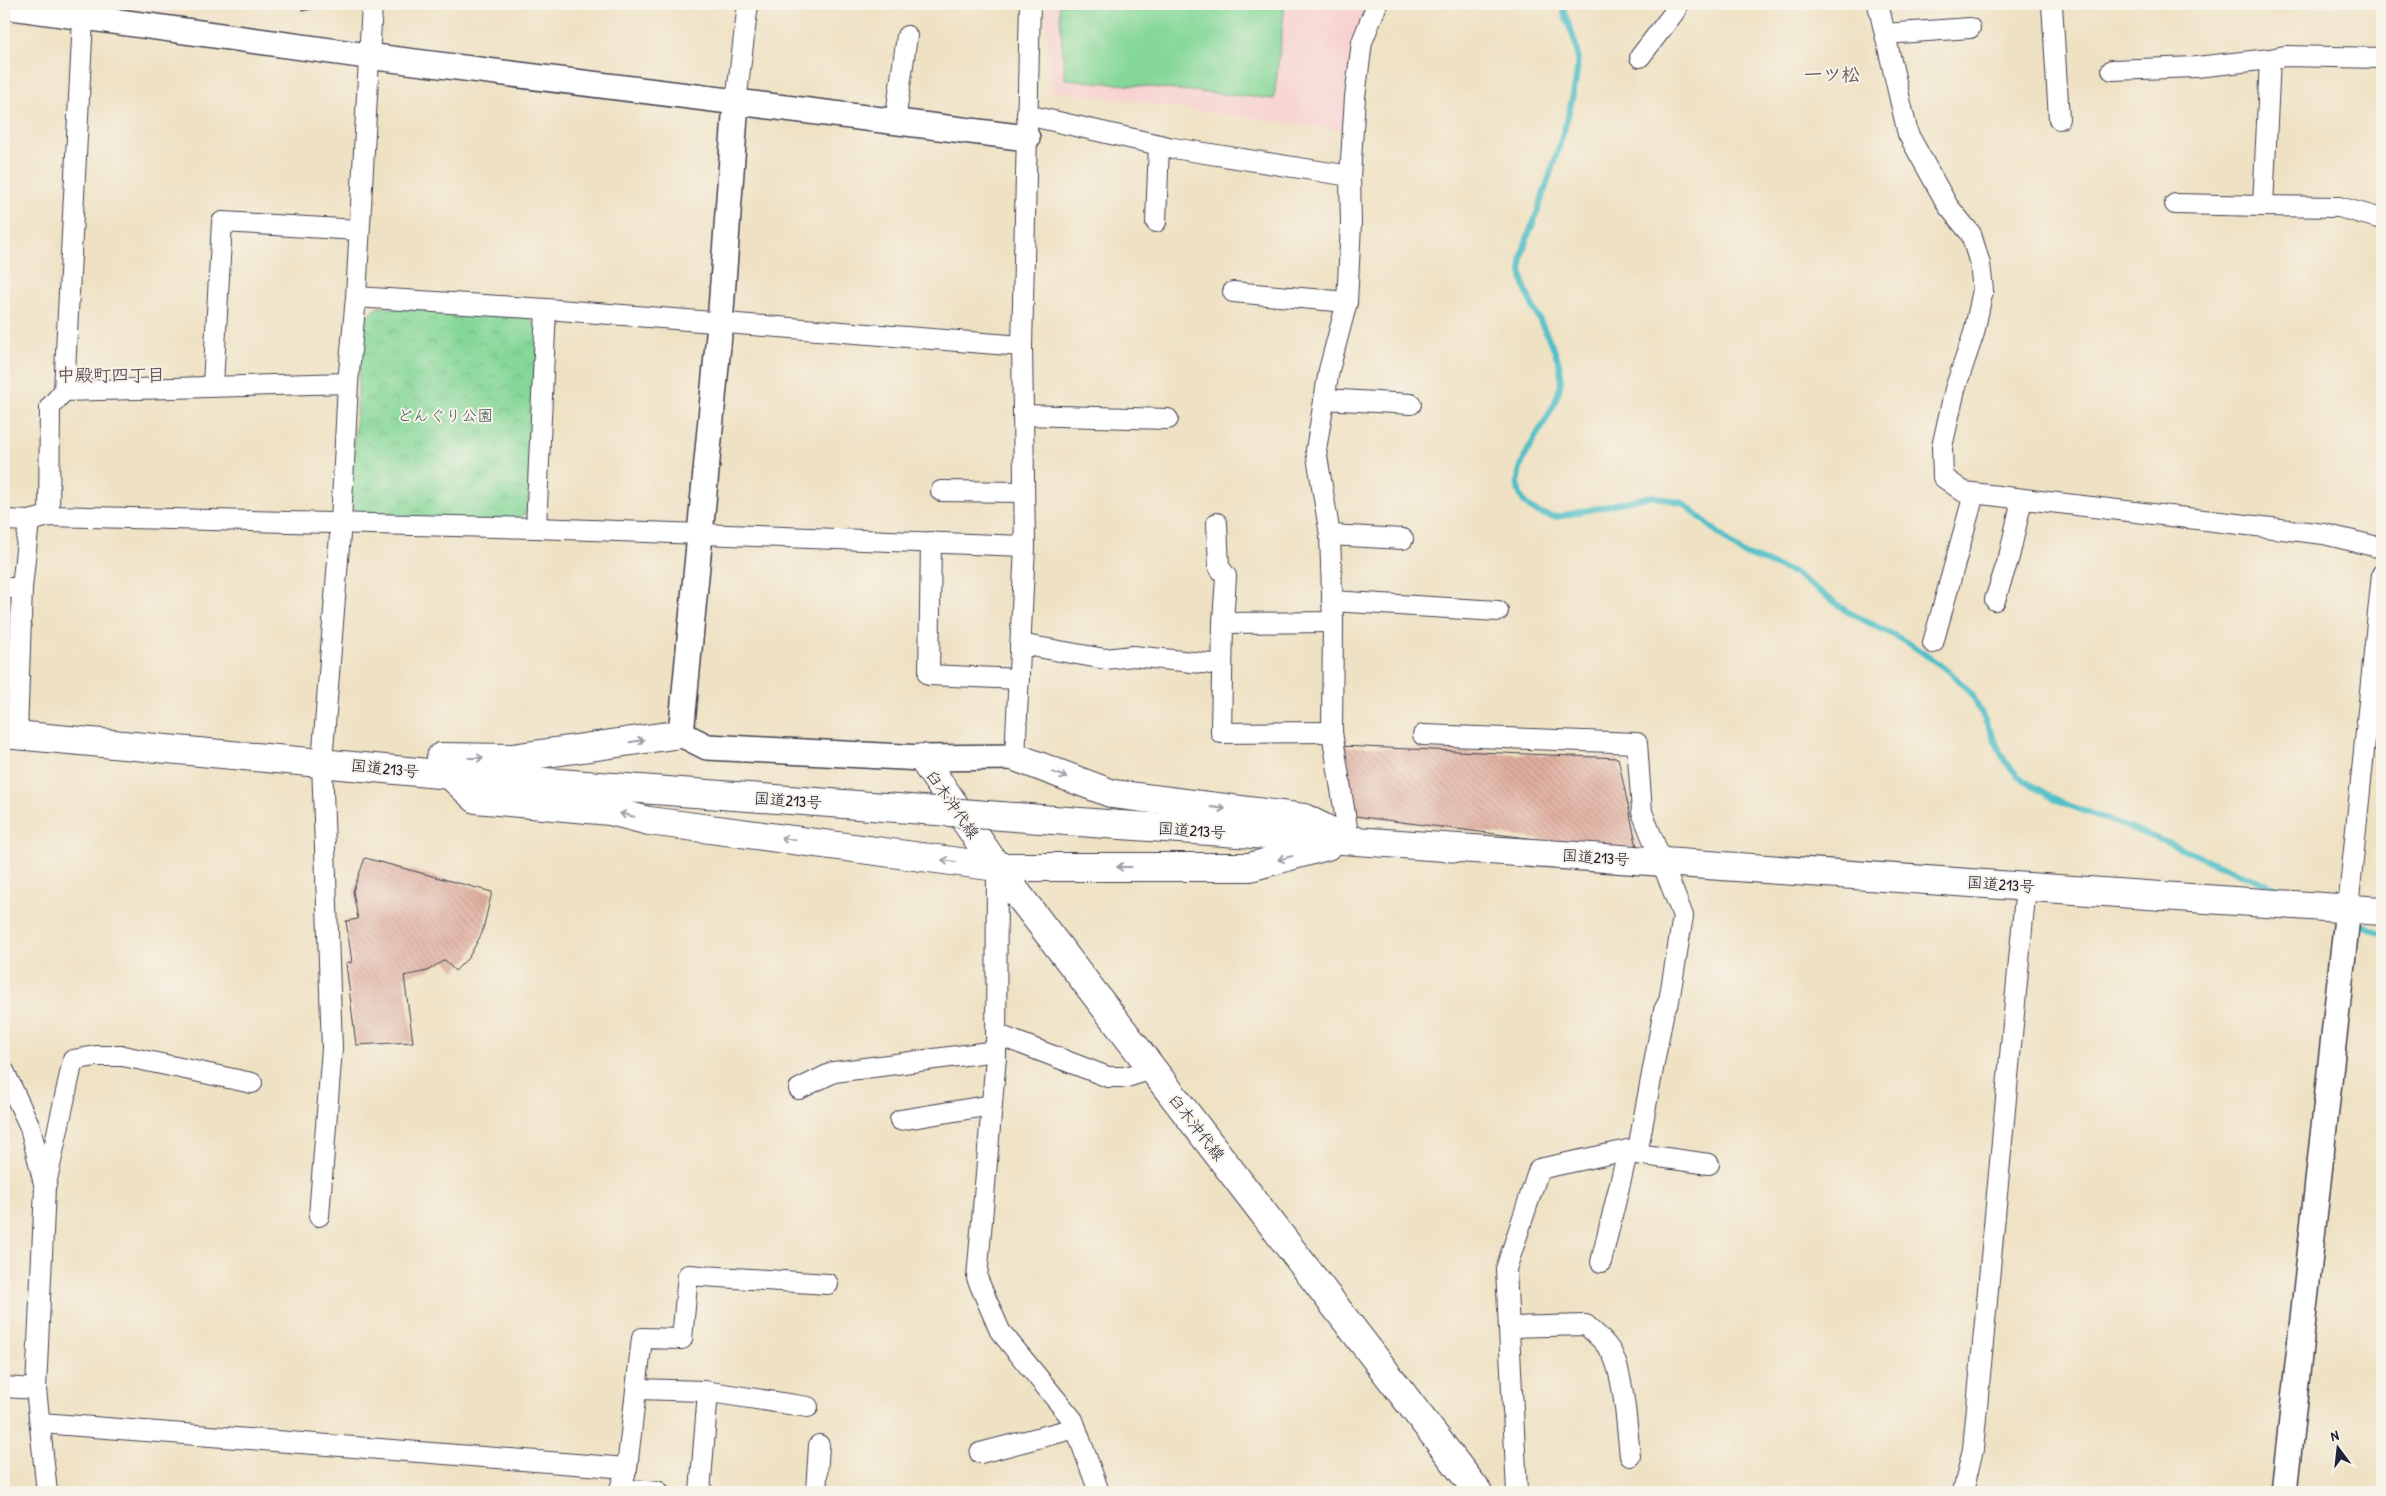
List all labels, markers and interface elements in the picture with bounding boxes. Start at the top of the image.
district label: 一ツ松 [1803,61,1861,87]
district label: 中殿町四丁目 [57,362,165,387]
park label: どんぐり公園 [397,404,493,426]
one-way arrow [629,736,645,746]
street label: 国道213号 [350,753,420,783]
one-way arrow [467,753,483,763]
street label: 臼木沖代線 [921,765,985,843]
one-way arrow [1052,771,1067,780]
street label: 国道213号 [753,787,823,813]
one-way arrow [1210,803,1226,813]
one-way arrow [620,810,636,819]
street label: 国道213号 [1157,817,1227,843]
one-way arrow [780,834,796,844]
street label: 国道213号 [1561,844,1631,870]
one-way arrow [1277,853,1293,863]
one-way arrow [941,856,957,866]
one-way arrow [1116,862,1132,872]
street label: 国道213号 [1966,871,2036,897]
street label: 臼木沖代線 [1164,1089,1230,1165]
north arrow [2314,1424,2364,1474]
text: N [2328,1425,2341,1445]

